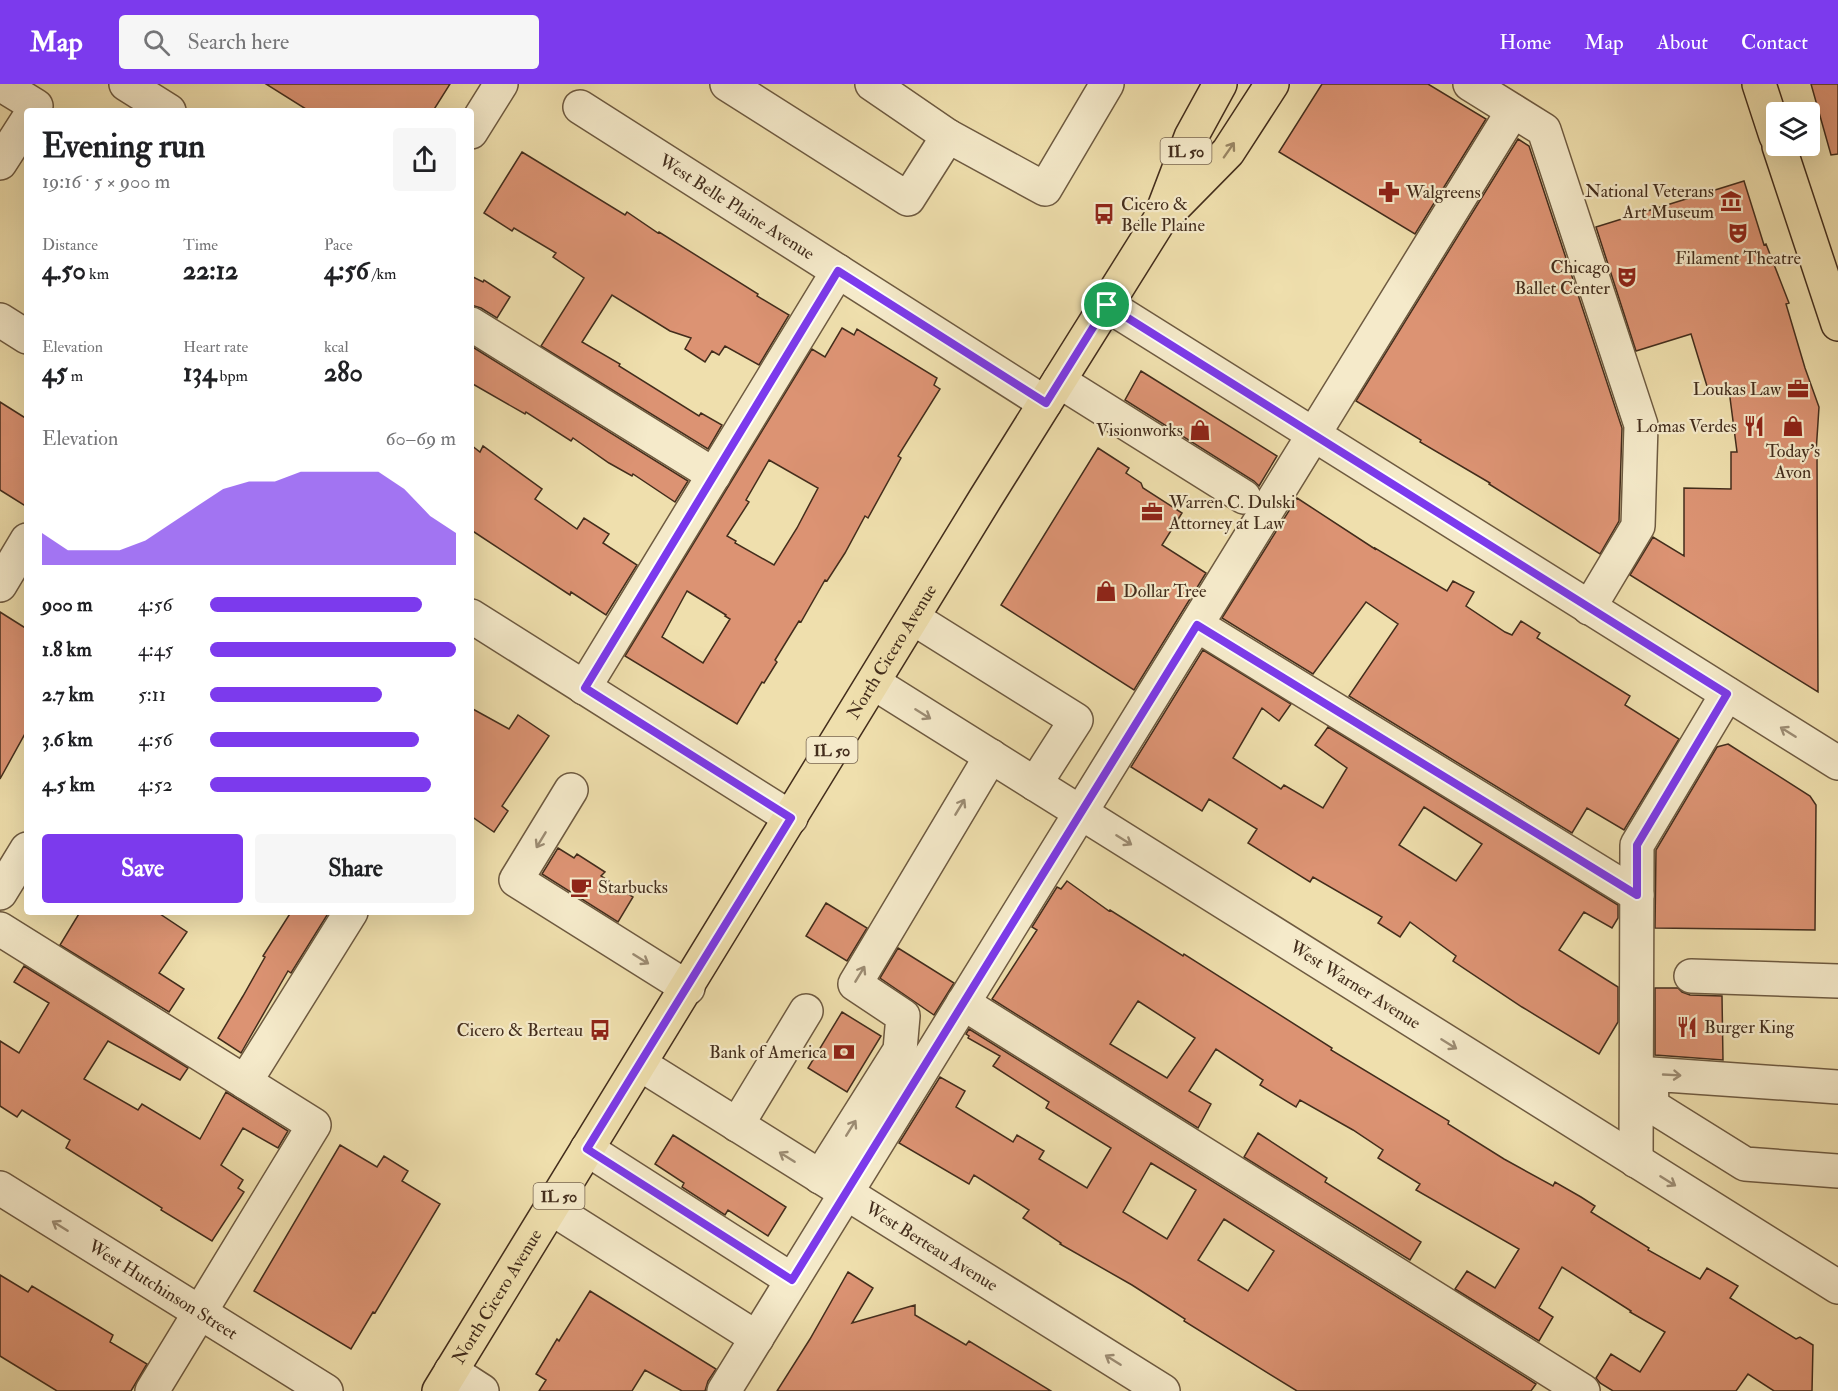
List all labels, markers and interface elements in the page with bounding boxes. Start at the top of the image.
search box [119,15,539,69]
text: Map [30,25,83,60]
icon: search [140,26,173,59]
text: Search here [188,28,289,56]
text: Home [1499,29,1551,56]
text: Map [1584,29,1624,56]
text: About [1657,29,1708,56]
text: Contact [1741,29,1808,56]
map controls [1766,102,1820,156]
button: layers [1766,102,1820,156]
text: Evening run [42,126,205,167]
button: share [393,128,456,191]
road number: IL 50 [1160,138,1212,164]
one-way arrow [1223,142,1235,158]
street label: West Belle Plaine Avenue [654,149,819,266]
text: 19:16 · 5 × 900 m [42,169,170,194]
pharmacy icon: Walgreens [1377,180,1401,204]
place label: National Veterans Art Museum [1585,180,1714,224]
place label: Walgreens [1405,181,1481,204]
museum icon: National Veterans Art Museum [1719,189,1743,213]
place label: Cicero & Belle Plaine [1121,193,1205,237]
bus stop icon: Cicero & Belle Plaine [1092,202,1116,226]
theatre icon: Filament Theatre [1726,221,1750,245]
text: Distance [42,235,98,255]
text: Time [183,235,218,255]
text: Pace [324,235,353,255]
place label: Filament Theatre [1675,247,1801,270]
text: 4.50 [42,255,86,287]
text: 22:12 [183,255,238,287]
text: 4:56 [324,255,369,287]
place label: Chicago Ballet Center [1515,256,1610,300]
text: km [86,264,109,284]
text: /km [369,264,396,284]
theatre icon: Chicago Ballet Center [1615,265,1639,289]
pin [1081,279,1132,330]
icon: arrive [1090,288,1123,321]
text: Elevation [42,337,103,357]
text: Heart rate [183,337,248,357]
text: kcal [324,337,349,357]
text: 45 [42,357,67,389]
text: 134 [183,357,216,389]
text: 280 [324,357,363,389]
text: m [67,366,83,386]
text: bpm [216,366,248,386]
office icon: Loukas Law [1786,377,1810,401]
place label: Loukas Law [1693,378,1782,401]
restaurant icon: Lomas Verdes [1742,414,1766,438]
shop icon: Today's Avon [1781,414,1805,438]
place label: Lomas Verdes [1636,415,1737,438]
shop icon: Visionworks [1188,418,1212,442]
place label: Visionworks [1096,419,1183,442]
text: Elevation [42,426,118,451]
text: 60–69 m [386,426,456,451]
place label: Today's Avon [1766,440,1820,484]
place label: Warren C. Dulski Attorney at Law [1168,491,1296,535]
office icon: Warren C. Dulski Attorney at Law [1140,500,1164,524]
shop icon: Dollar Tree [1094,579,1118,603]
street label: North Cicero Avenue [842,580,942,723]
place label: Dollar Tree [1123,580,1207,603]
text: 900 m [42,592,92,617]
text: 4:56 [138,592,173,617]
text: 1.8 km [42,637,92,662]
text: 4:45 [138,637,173,662]
text: 2.7 km [42,682,94,707]
text: 5:11 [138,682,166,707]
one-way arrow [915,707,932,720]
one-way arrow [1780,726,1797,738]
text: 3.6 km [42,727,93,752]
text: 4:56 [138,727,173,752]
road number: IL 50 [806,737,858,763]
text: 4.5 km [42,772,95,797]
text: 4:52 [138,772,173,797]
one-way arrow [955,799,967,816]
one-way arrow [534,831,546,848]
button: Save [42,834,243,903]
button: Share [255,834,456,903]
one-way arrow [1115,834,1132,846]
cafe icon: Starbucks [569,875,593,899]
place label: Starbucks [598,876,668,899]
street label: West Warner Avenue [1284,935,1425,1035]
one-way arrow [632,954,649,966]
one-way arrow [855,966,867,983]
restaurant icon: Burger King [1675,1015,1699,1039]
place label: Burger King [1704,1016,1795,1039]
bus stop icon: Cicero & Berteau [588,1018,612,1042]
place label: Cicero & Berteau [456,1019,583,1042]
one-way arrow [1441,1037,1458,1050]
bank icon: Bank of America [832,1040,856,1064]
place label: Bank of America [709,1041,828,1064]
one-way arrow [1662,1069,1682,1080]
one-way arrow [846,1120,858,1137]
one-way arrow [779,1150,796,1162]
one-way arrow [1659,1175,1676,1187]
road number: IL 50 [534,1183,584,1209]
street label: West Berteau Avenue [860,1196,1002,1297]
one-way arrow [52,1219,69,1232]
street label: North Cicero Avenue [447,1224,548,1368]
street label: West Hutchinson Street [83,1234,242,1345]
one-way arrow [1105,1354,1122,1366]

